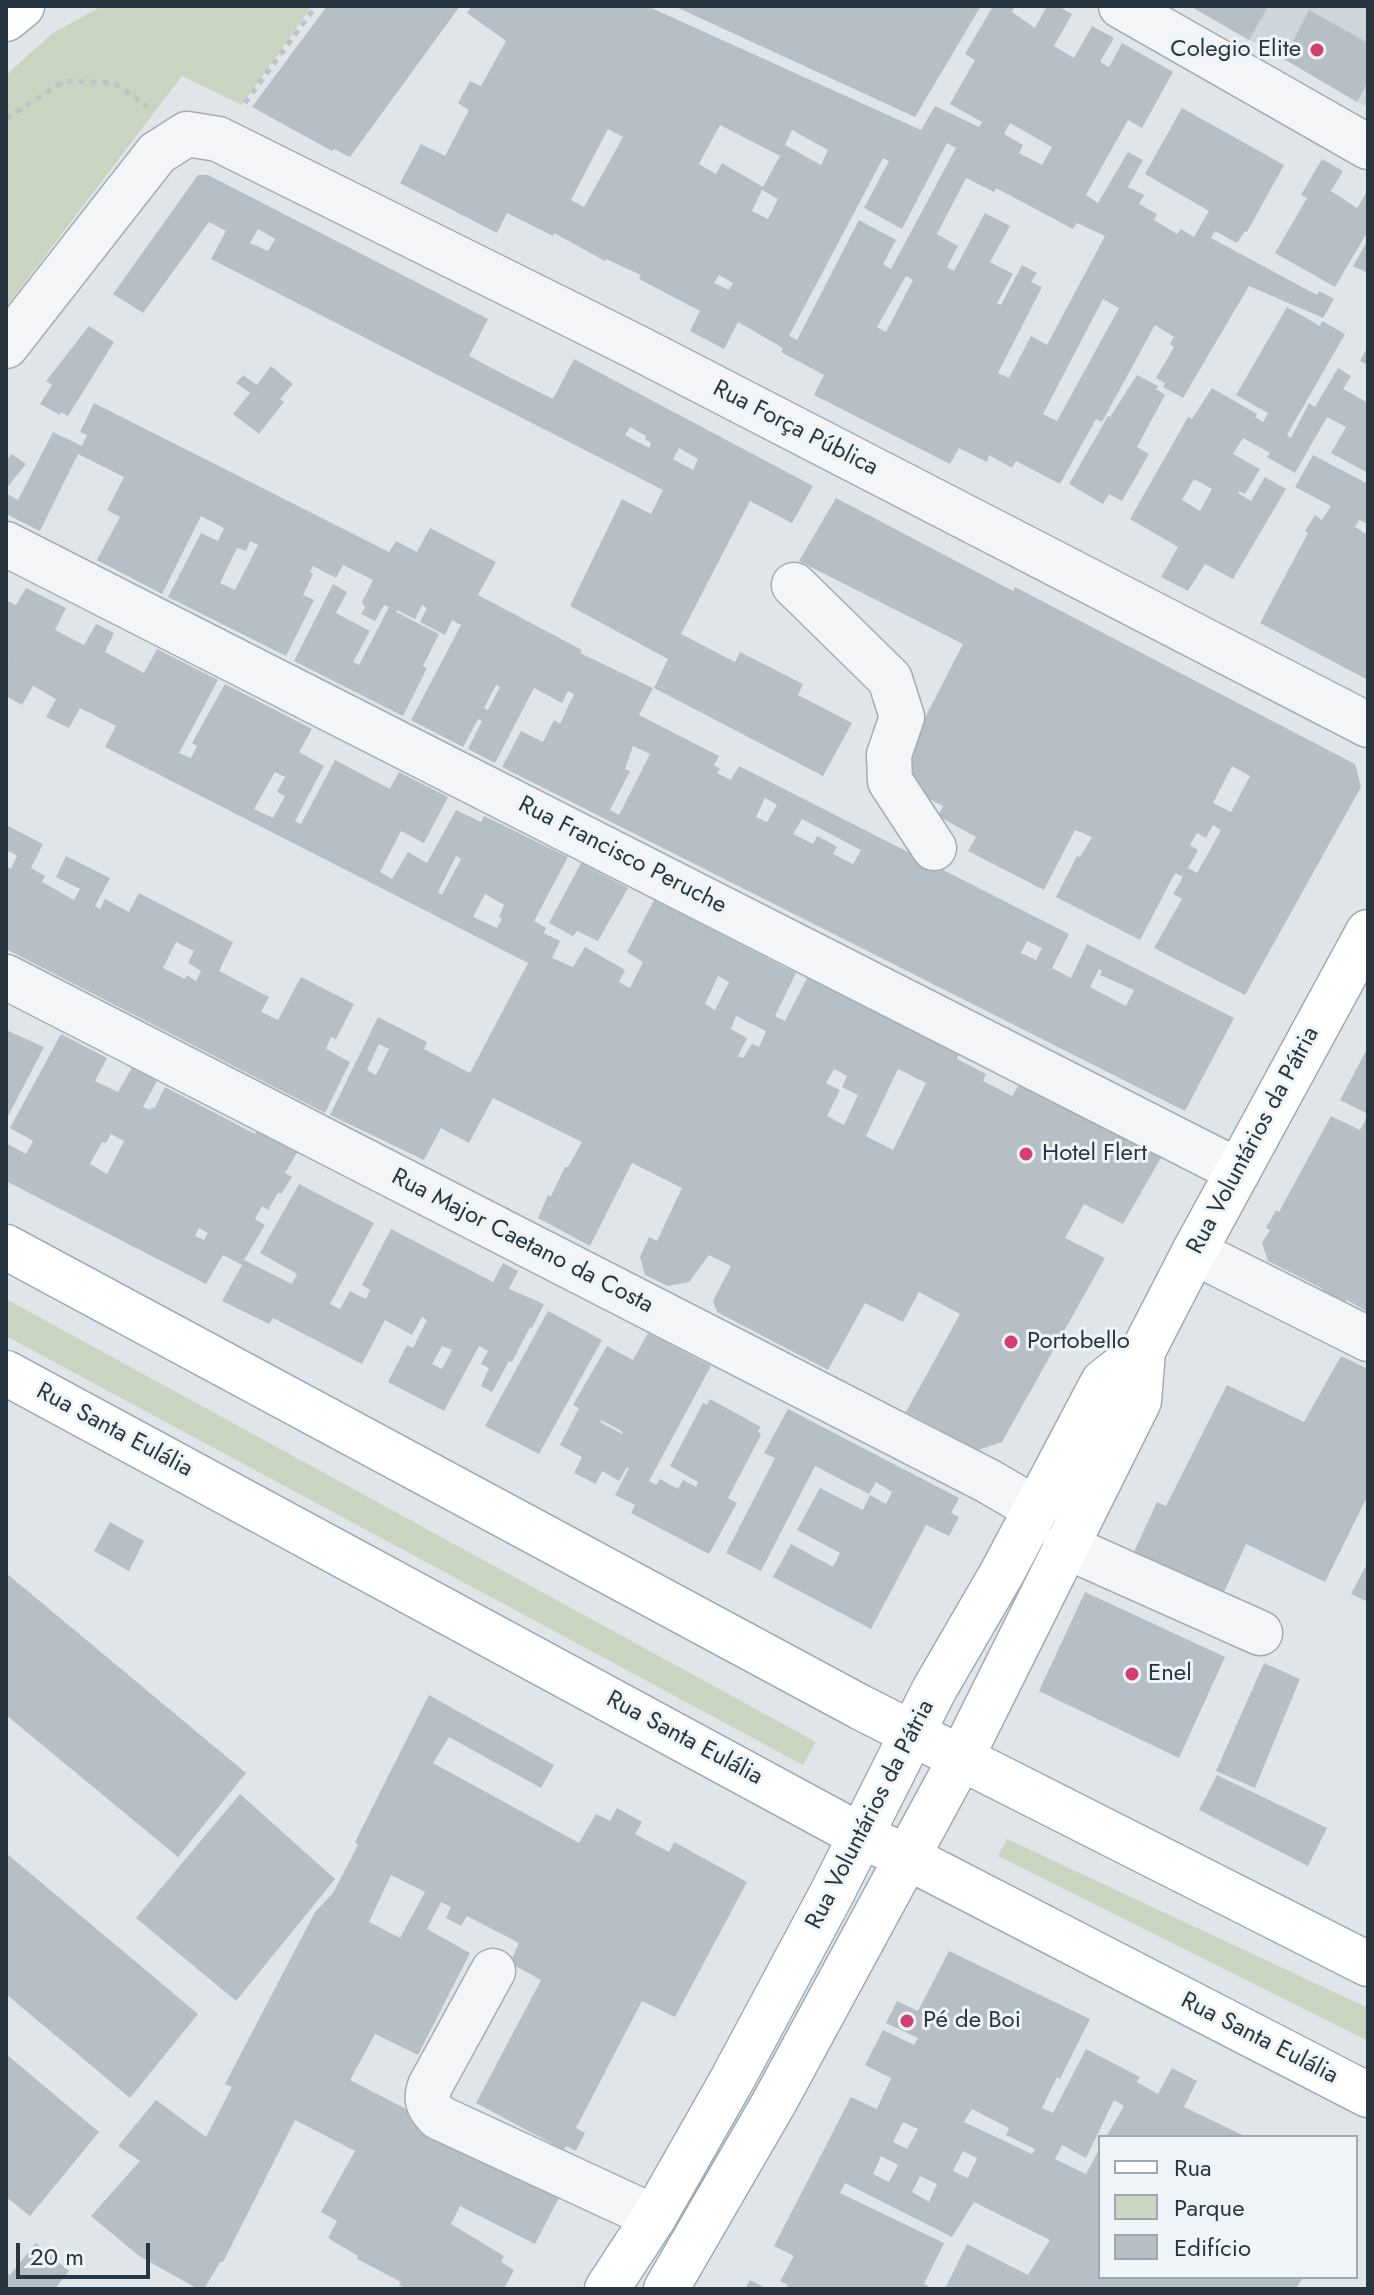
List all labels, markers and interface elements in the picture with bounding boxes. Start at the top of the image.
place label: Colegio Elite [1170,36,1301,64]
marker: Colegio Elite [1308,41,1326,59]
street label: Rua Força Pública [708,375,882,483]
street label: Rua Francisco Peruche [513,791,731,921]
street label: Rua Voluntários da Pátria [1182,1022,1326,1260]
place label: Hotel Flert [1042,1140,1147,1168]
marker: Hotel Flert [1017,1145,1035,1163]
street label: Rua Major Caetano da Costa [386,1163,658,1321]
place label: Portobello [1027,1328,1130,1356]
marker: Portobello [1002,1333,1020,1351]
street label: Rua Santa Eulália [31,1378,197,1484]
place label: Enel [1148,1660,1192,1688]
marker: Enel [1123,1665,1141,1683]
street label: Rua Santa Eulália [601,1686,767,1792]
street label: Rua Voluntários da Pátria [801,1696,941,1934]
street label: Rua Santa Eulália [1175,1987,1343,2091]
place label: Pé de Boi [923,2007,1021,2035]
marker: Pé de Boi [898,2012,916,2030]
legend [1098,2135,1358,2279]
text: Rua [1174,2150,1212,2185]
text: Parque [1174,2190,1245,2225]
scale bar [20,2227,154,2277]
text: Edifício [1174,2230,1251,2265]
text: 20 m [30,2239,84,2274]

